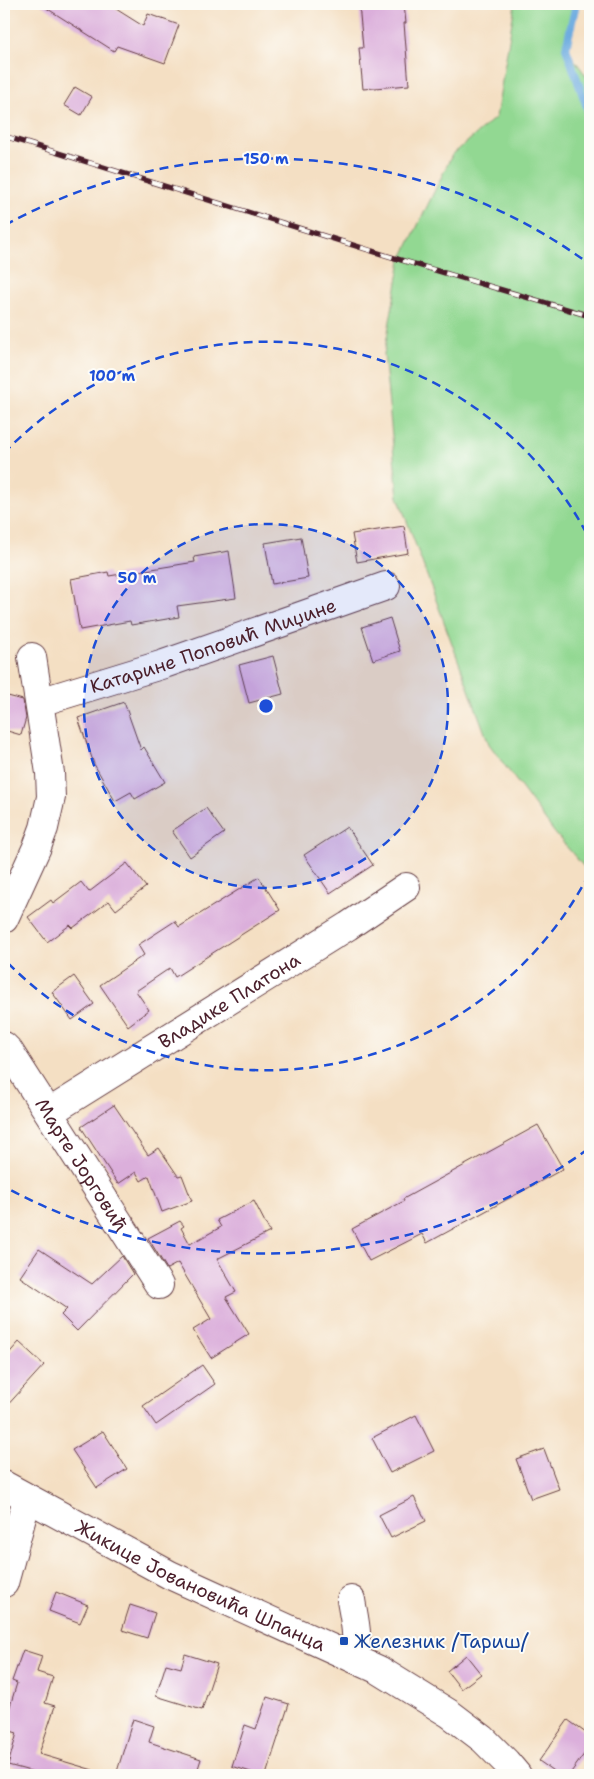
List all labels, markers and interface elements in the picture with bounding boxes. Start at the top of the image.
text: 150 m [243,149,289,169]
text: 100 m [89,366,135,386]
text: 50 m [118,568,157,588]
street label: Катарине Поповић Миџине [87,592,340,699]
centre of rings [257,697,275,715]
street label: Владике Платона [154,947,305,1054]
street label: Марте Јорговић [29,1093,133,1236]
street label: Жикице Јовановића Шпанца [71,1514,330,1657]
place label: Железник /Тариш/ [354,1629,530,1654]
marker: Железник /Тариш/ [338,1635,350,1647]

